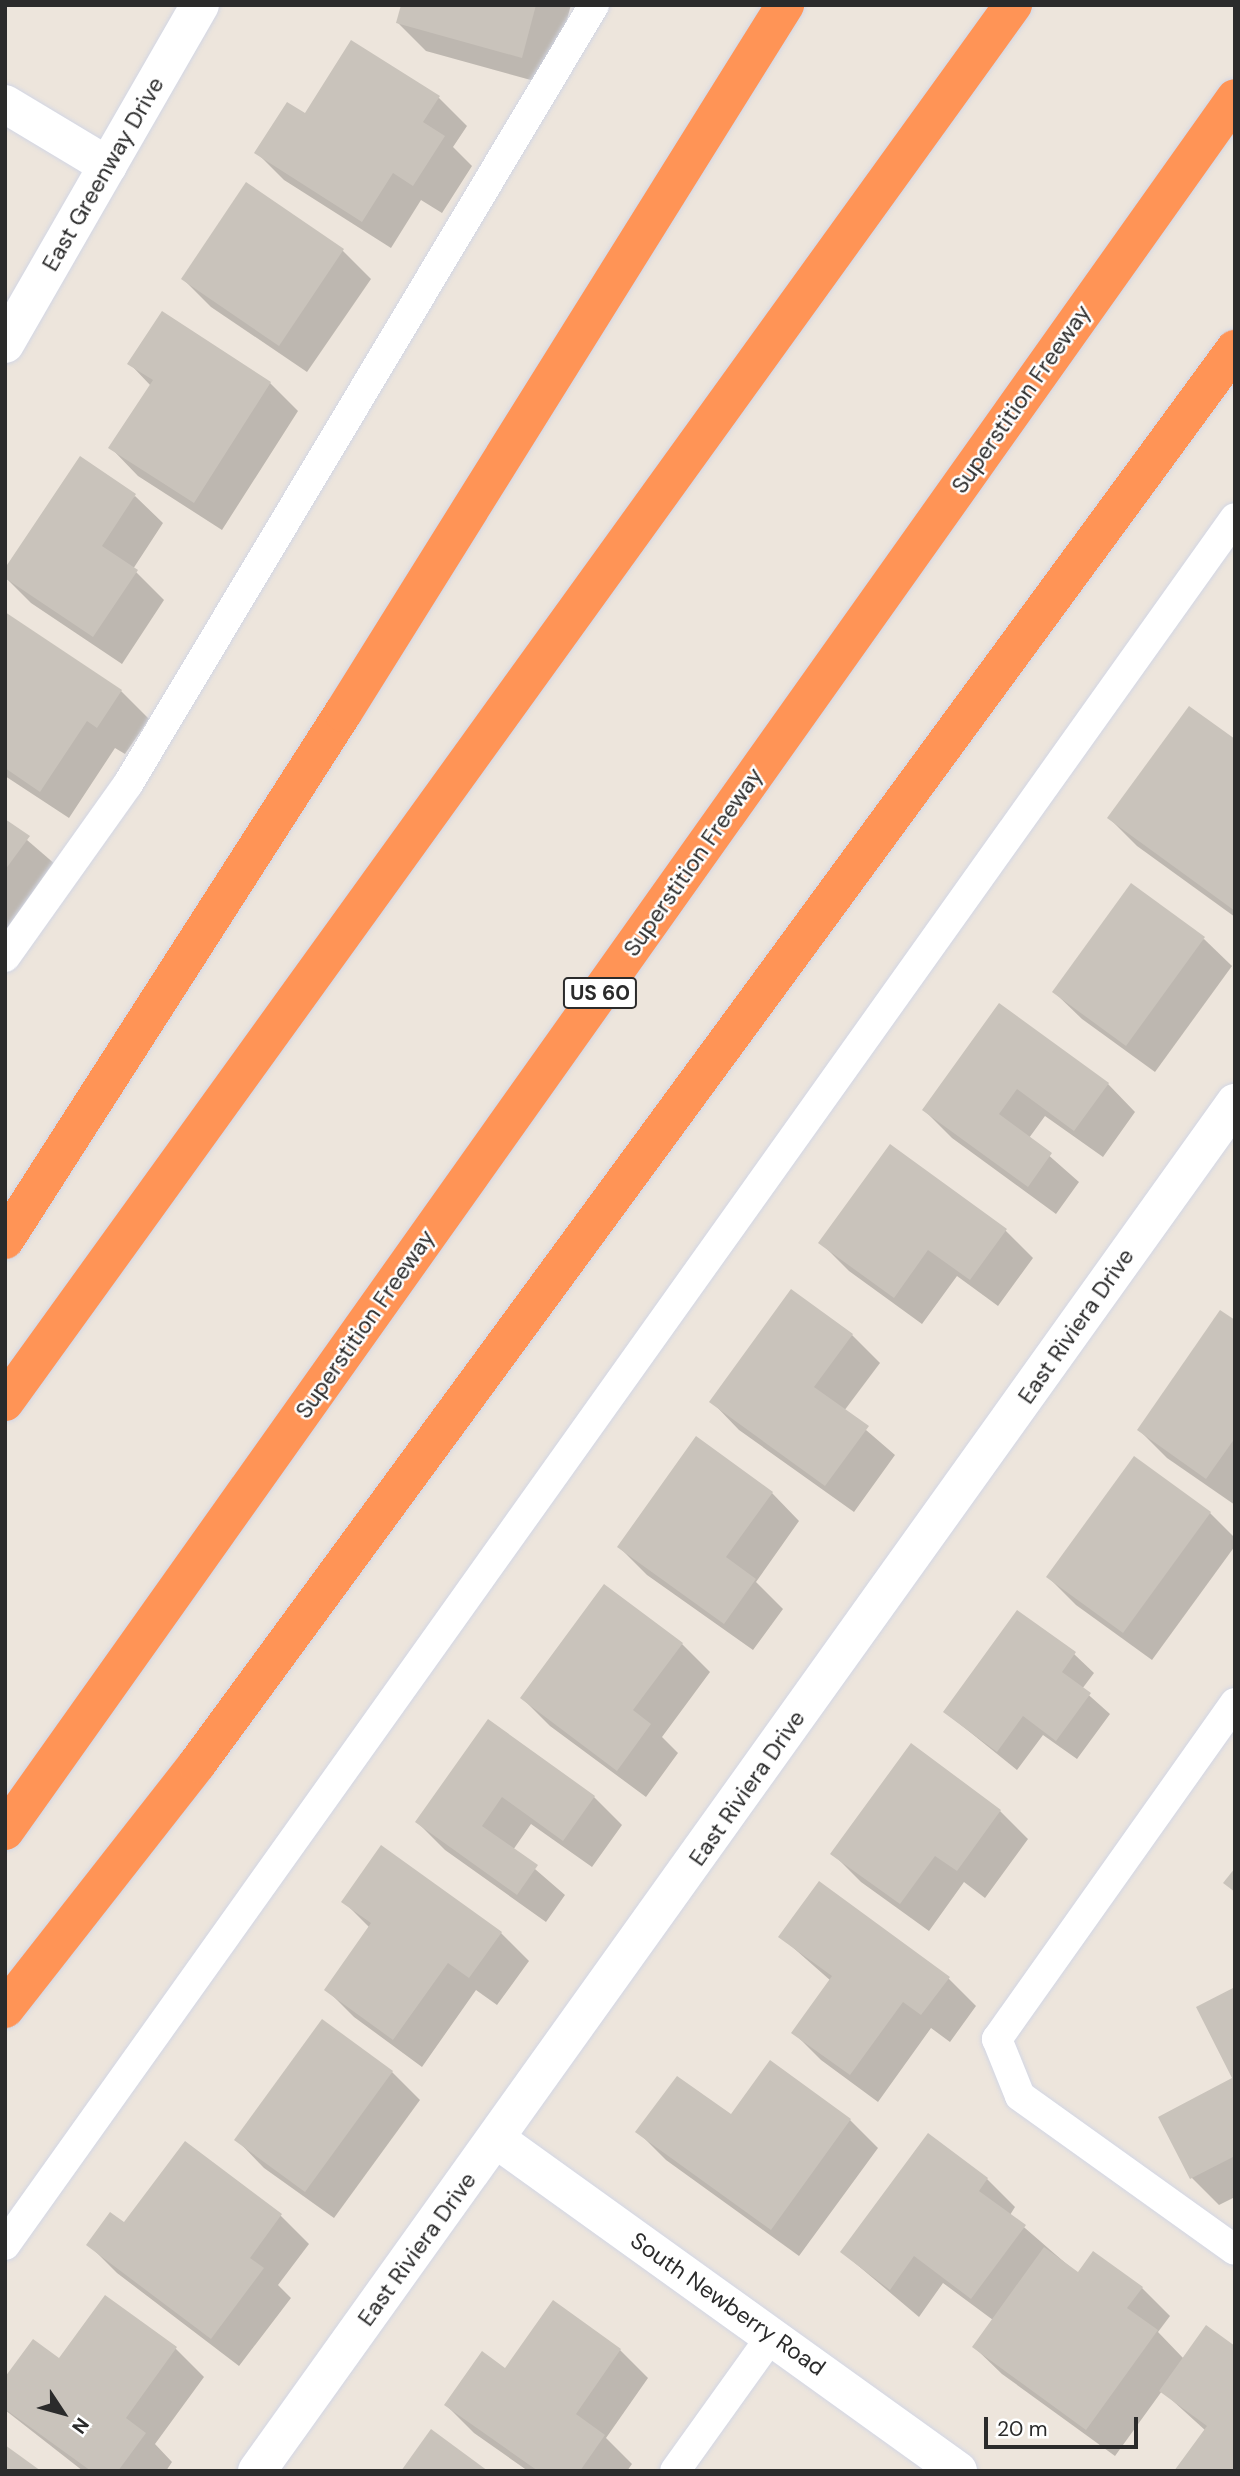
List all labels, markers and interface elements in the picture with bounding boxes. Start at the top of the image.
street label: East Greenway Drive [36,72,170,276]
street label: Superstition Freeway [946,299,1096,499]
street label: Superstition Freeway [618,762,768,962]
road number: US 60 [562,976,638,1010]
street label: Superstition Freeway [290,1224,440,1424]
street label: East Riviera Drive [1012,1243,1140,1409]
street label: East Riviera Drive [683,1705,811,1871]
street label: East Riviera Drive [352,2167,482,2331]
street label: South Newberry Road [625,2226,831,2382]
north arrow [28,2378,98,2448]
scale bar [988,2402,1142,2446]
text: N [66,2413,95,2439]
text: 20 m [997,2415,1048,2443]

